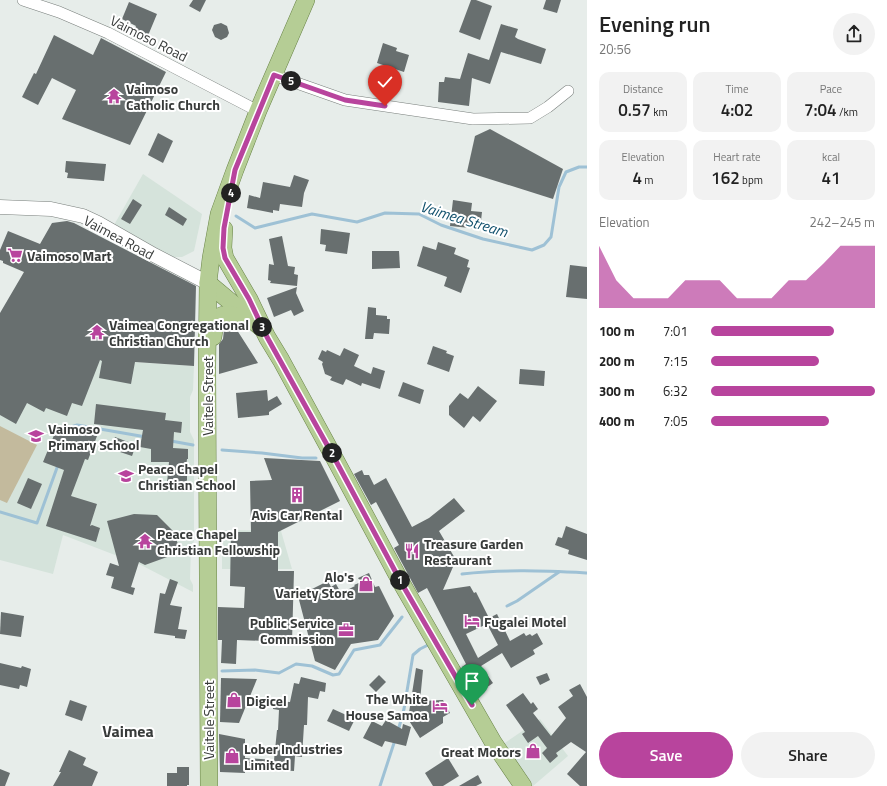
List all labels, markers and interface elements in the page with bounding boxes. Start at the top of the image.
text: Evening run [599,7,710,41]
street label: Vaimoso Road [107,10,191,66]
button: share [833,13,875,55]
text: 20:56 [599,39,631,59]
pin [368,65,402,106]
pin: 5 [281,71,301,91]
icon: check [374,71,396,93]
text: 5 [288,73,294,89]
place label: Vaimoso Catholic Church [126,78,220,115]
text: Distance [623,81,663,97]
text: Time [726,81,748,97]
text: Pace [820,81,842,97]
temple icon: Vaimoso Catholic Church [105,87,123,105]
text: 0.57 [618,97,651,123]
text: 4:02 [721,97,753,123]
text: 7:04 [804,97,837,123]
text: km [651,104,668,120]
text: /km [837,104,858,120]
text: Elevation [622,149,664,165]
text: Heart rate [713,149,761,165]
text: kcal [822,149,840,165]
text: 4 [632,165,642,191]
text: 162 [711,165,740,191]
text: 41 [821,165,841,191]
text: m [642,172,654,188]
text: bpm [740,172,763,188]
pin: 4 [221,183,241,203]
text: 4 [228,185,234,201]
water label: Vaimea Stream [417,195,511,243]
street label: Vaimea Road [80,210,158,264]
text: Elevation [599,212,650,232]
text: 242–245 m [809,212,875,232]
place label: Vaimoso Mart [27,245,112,266]
supermarket icon: Vaimoso Mart [6,246,24,264]
place label: Vaimea Congregational Christian Church [109,314,249,351]
pin: 3 [252,317,272,337]
text: 3 [259,319,265,335]
text: 100 m [599,321,635,341]
text: 7:01 [663,321,688,341]
temple icon: Vaimea Congregational Christian Church [88,323,106,341]
text: 200 m [599,351,635,371]
text: 7:15 [663,351,688,371]
street label: Vaitele Street [197,356,218,436]
text: 300 m [599,381,635,401]
text: 6:32 [663,381,688,401]
text: 400 m [599,411,635,431]
text: 7:05 [663,411,688,431]
place label: Vaimoso Primary School [48,418,140,455]
school or university icon: Vaimoso Primary School [27,427,45,445]
pin: 2 [322,443,342,463]
text: 2 [329,445,335,461]
place label: Peace Chapel Christian School [138,458,236,495]
school or university icon: Peace Chapel Christian School [117,467,135,485]
building icon: Avis Car Rental [288,486,306,504]
place label: Avis Car Rental [251,504,343,525]
place label: Peace Chapel Christian Fellowship [157,523,281,560]
temple icon: Peace Chapel Christian Fellowship [136,532,154,550]
place label: Treasure Garden Restaurant [424,533,523,570]
restaurant icon: Treasure Garden Restaurant [403,542,421,560]
place label: Alo's Variety Store [275,566,354,603]
pin: 1 [390,570,410,590]
text: 1 [397,572,403,588]
shop icon: Alo's Variety Store [357,575,375,593]
place label: Fugalei Motel [484,611,567,632]
place label: Public Service Commission [250,612,334,649]
hotel icon: Fugalei Motel [463,612,481,630]
office icon: Public Service Commission [337,621,355,639]
pin [455,664,489,705]
icon: arrive [461,670,483,692]
street label: Vaitele Street [198,680,219,760]
place label: The White House Samoa [345,688,428,725]
place label: Digicel [246,690,287,711]
shop icon: Digicel [225,691,243,709]
hotel icon: The White House Samoa [431,697,449,715]
district label: Vaimea [102,719,154,743]
button: Save [599,732,733,778]
button: Share [741,732,875,778]
place label: Lober Industries Limited [244,738,343,775]
place label: Great Motors [441,741,521,762]
shop icon: Great Motors [524,742,542,760]
shop icon: Lober Industries Limited [223,747,241,765]

